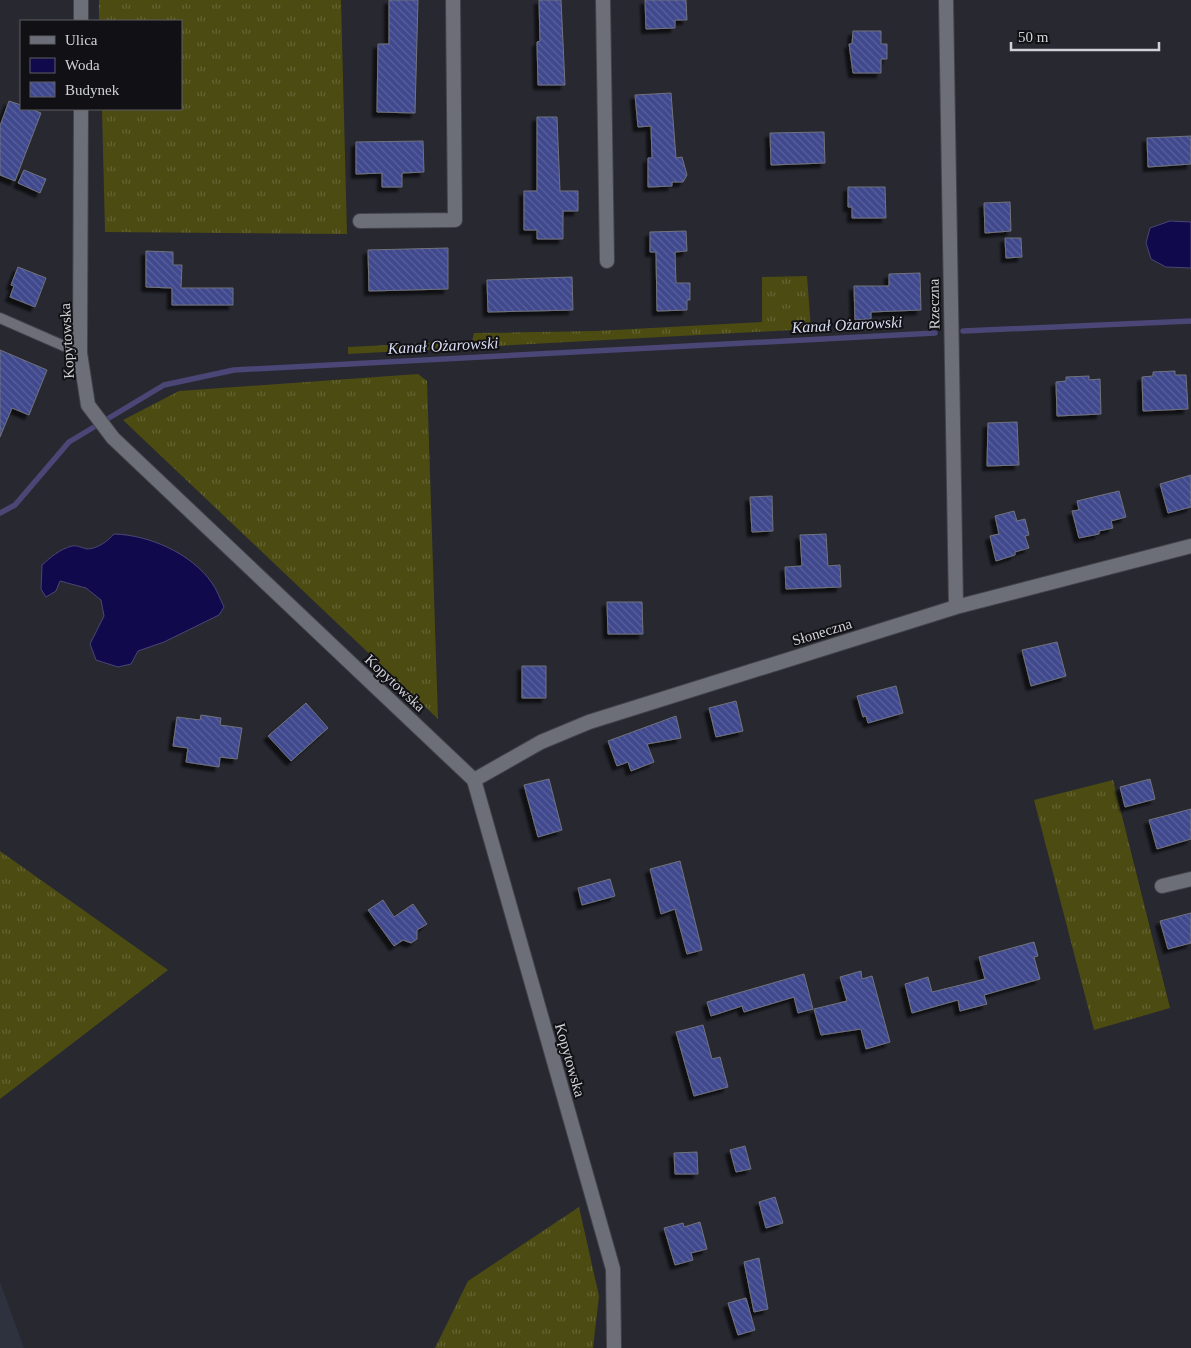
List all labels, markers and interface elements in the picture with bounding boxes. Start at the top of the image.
legend [20,20,182,110]
scale bar [1011,20,1158,52]
text: 50 m [1018,29,1049,45]
text: Ulica [65,32,98,48]
text: Woda [65,57,100,73]
text: Budynek [65,82,120,98]
street label: Rzeczna [926,278,942,330]
street label: Kopytowska [57,302,77,379]
water label: Kanał Ożarowski [790,313,903,336]
water label: Kanał Ożarowski [386,334,499,357]
street label: Słoneczna [790,615,854,649]
street label: Kopytowska [362,651,428,715]
street label: Kopytowska [552,1021,588,1099]

